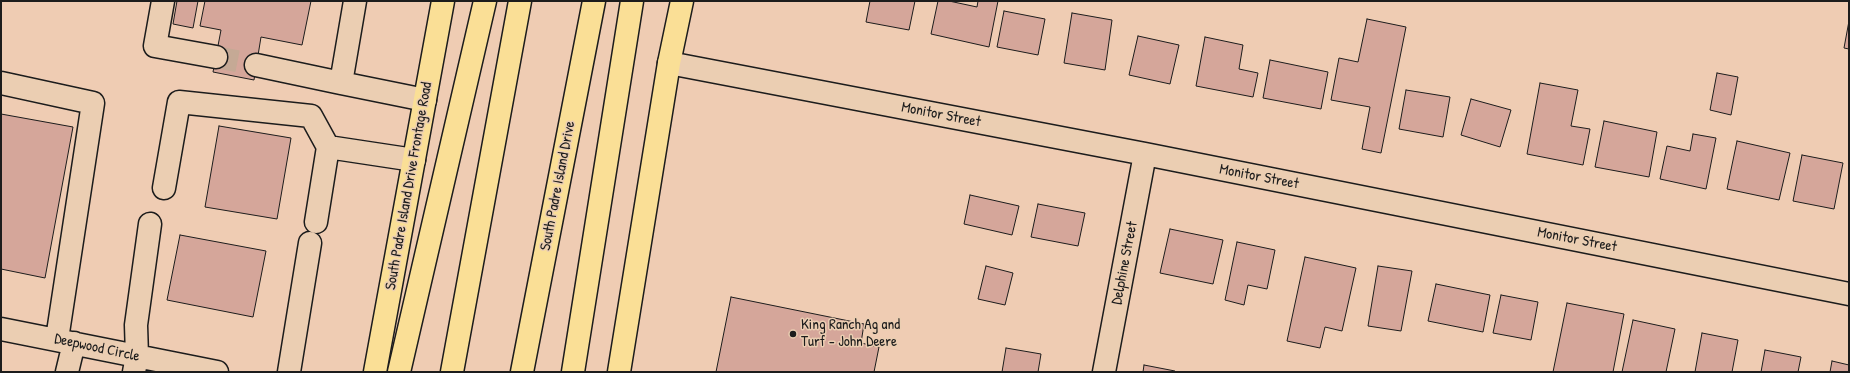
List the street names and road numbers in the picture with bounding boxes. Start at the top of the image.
street label: South Padre Island Drive Frontage Road [382,81,436,291]
street label: Monitor Street [900,98,982,132]
street label: South Padre Island Drive [537,120,579,252]
street label: Monitor Street [1218,160,1300,194]
street label: Delphine Street [1108,220,1142,306]
street label: Monitor Street [1536,223,1618,257]
street label: Deepwood Circle [53,330,141,366]

